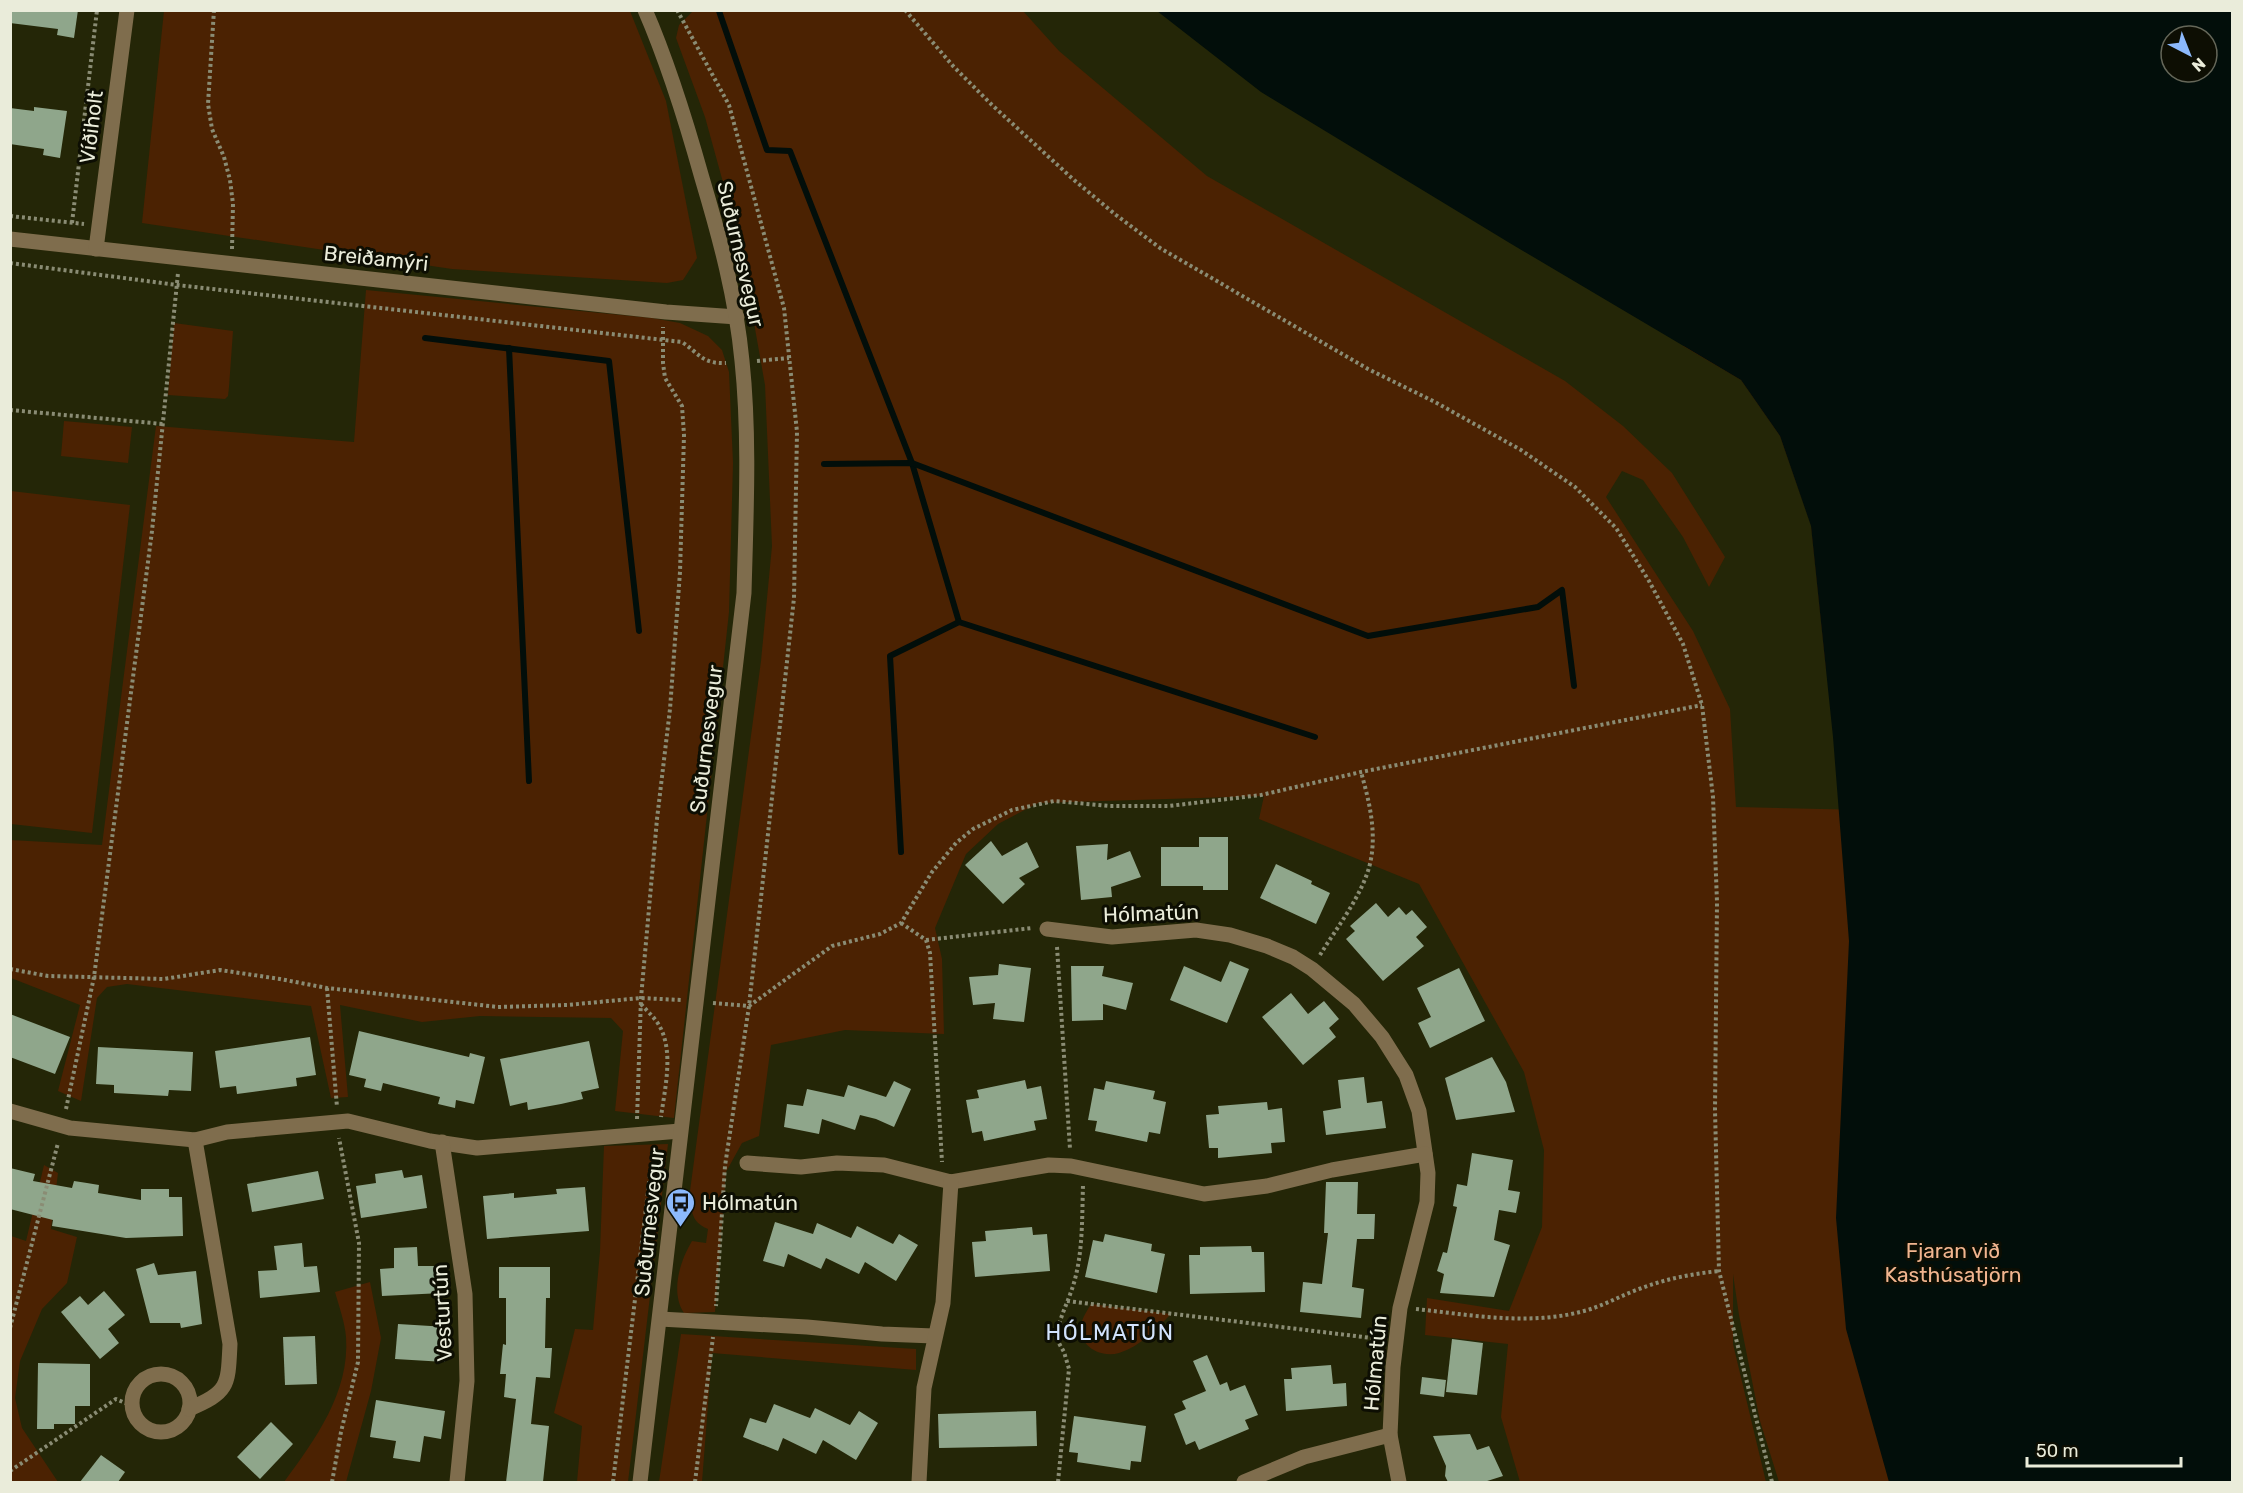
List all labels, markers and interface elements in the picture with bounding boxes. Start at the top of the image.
north arrow [2159,24,2219,84]
text: N [2188,54,2209,76]
street label: Víðiholt [74,89,108,165]
street label: Suðurnesvegur [712,178,770,330]
street label: Breiðamýri [322,240,430,276]
street label: Suðurnesvegur [684,663,728,815]
street label: Hólmatún [1103,899,1199,927]
street label: Suðurnesvegur [629,1146,669,1298]
bus stop icon: Hólmatún [665,1186,697,1228]
place label: Hólmatún [702,1190,798,1215]
park label: Fjaran við Kasthúsatjörn [1885,1238,2021,1287]
street label: Vesturtún [427,1264,457,1362]
street label: Hólmatún [1358,1314,1392,1412]
district label: HÓLMATÚN [1045,1319,1175,1346]
scale bar [2027,1430,2182,1468]
text: 50 m [2036,1440,2079,1462]

